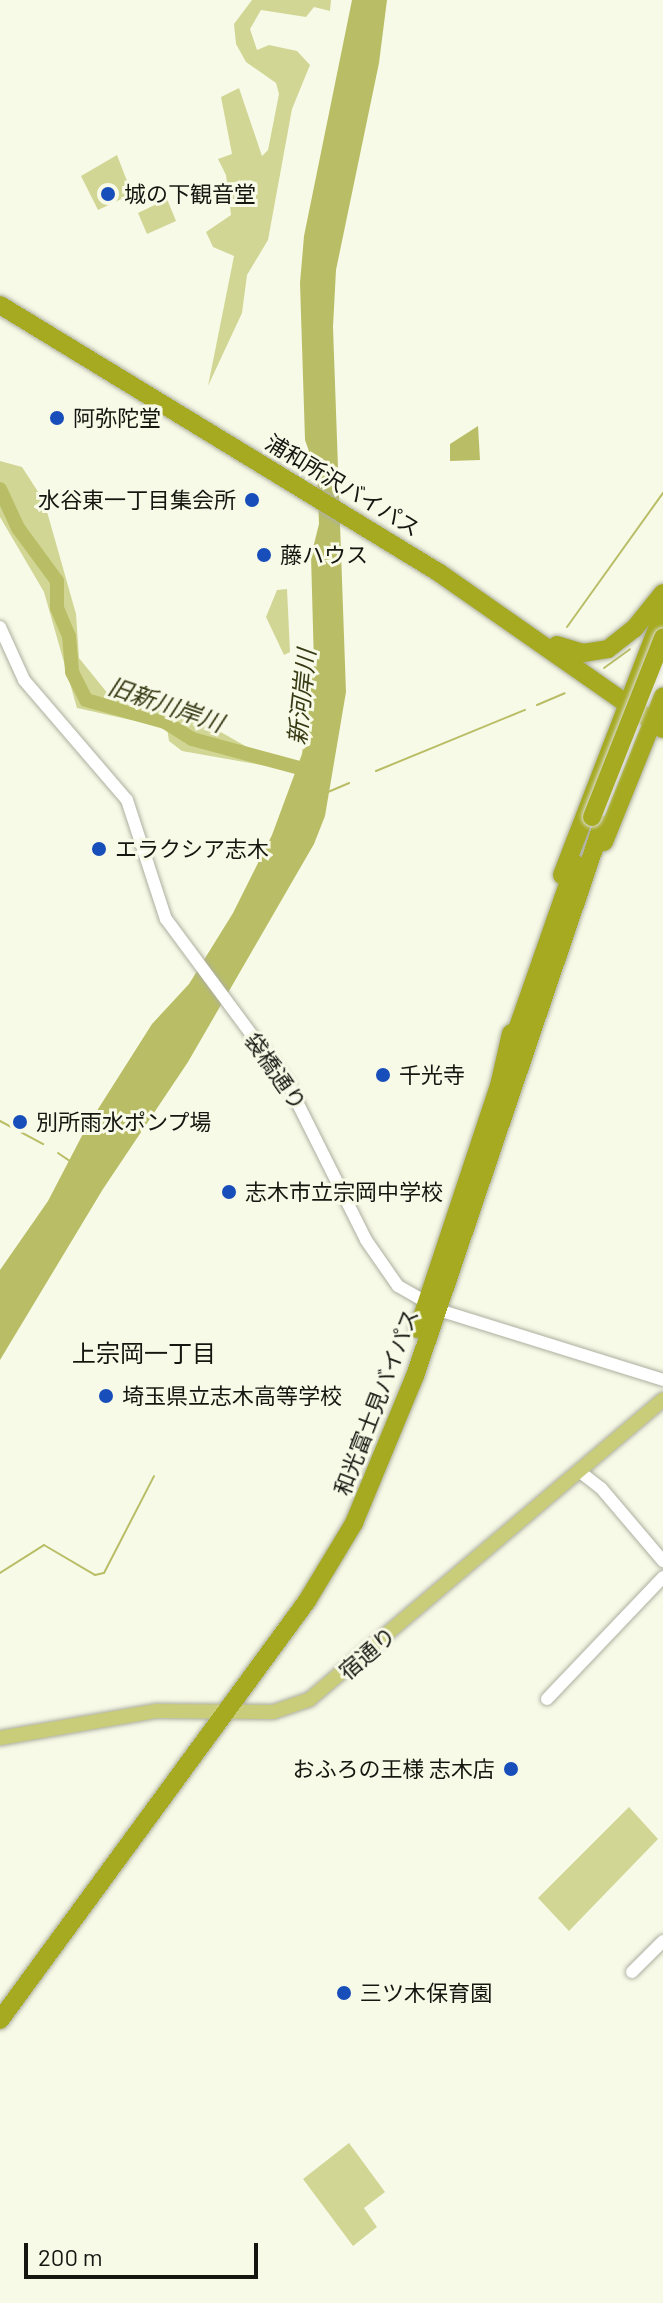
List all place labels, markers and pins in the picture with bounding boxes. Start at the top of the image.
place label: 城の下観音堂 [124,181,256,207]
marker: 城の下観音堂 [99,185,117,203]
place label: 阿弥陀堂 [73,405,161,431]
marker: 阿弥陀堂 [48,409,66,427]
place label: 水谷東一丁目集会所 [38,487,236,513]
marker: 水谷東一丁目集会所 [243,491,261,509]
place label: 藤ハウス [280,542,368,568]
marker: 藤ハウス [255,546,273,564]
place label: エラクシア志木 [115,836,269,862]
marker: エラクシア志木 [90,840,108,858]
place label: 千光寺 [399,1062,465,1088]
marker: 千光寺 [374,1066,392,1084]
place label: 別所雨水ポンプ場 [36,1109,212,1135]
marker: 別所雨水ポンプ場 [11,1113,29,1131]
place label: 志木市立宗岡中学校 [245,1179,443,1205]
marker: 志木市立宗岡中学校 [220,1183,238,1201]
place label: 埼玉県立志木高等学校 [122,1383,342,1409]
marker: 埼玉県立志木高等学校 [97,1387,115,1405]
place label: おふろの王様 志木店 [293,1756,495,1782]
marker: おふろの王様 志木店 [502,1760,520,1778]
place label: 三ツ木保育園 [360,1980,492,2006]
marker: 三ツ木保育園 [335,1984,353,2002]

